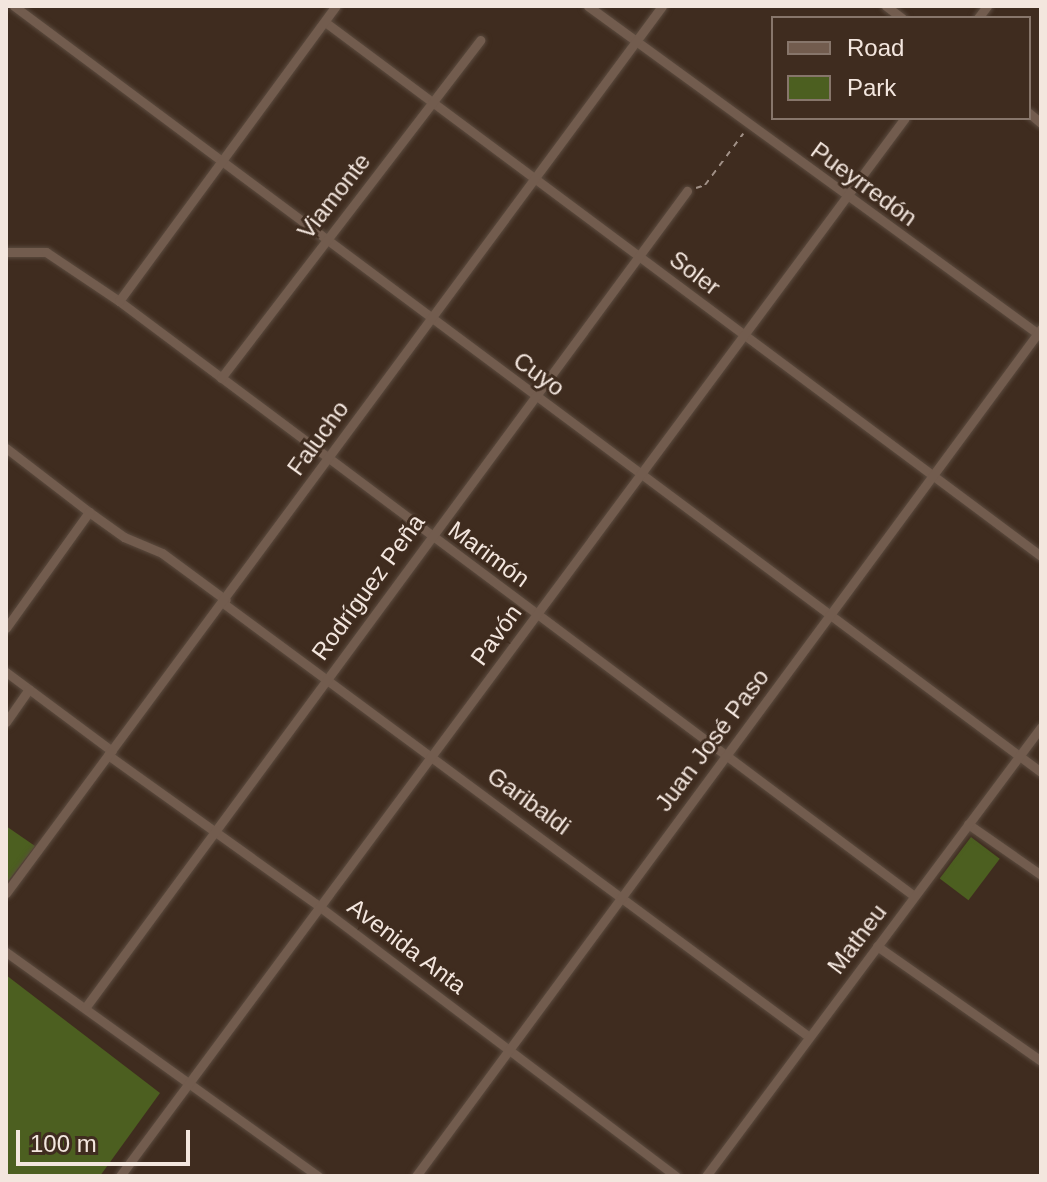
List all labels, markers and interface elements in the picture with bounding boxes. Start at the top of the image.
legend [771,16,1031,120]
text: Road [847,34,904,61]
text: Park [847,74,896,101]
street label: Pueyrredón [805,136,923,232]
street label: Viamonte [292,147,376,245]
street label: Soler [664,245,726,301]
street label: Cuyo [508,346,570,402]
street label: Falucho [281,395,355,481]
street label: Rodríguez Peña [305,508,431,666]
street label: Marimón [443,515,535,593]
street label: Pavón [464,599,528,671]
street label: Juan José Paso [649,663,775,817]
street label: Garibaldi [482,761,576,841]
street label: Avenida Anta [341,892,473,1000]
street label: Matheu [821,898,893,980]
scale bar [20,1114,194,1164]
text: 100 m [30,1130,97,1157]

